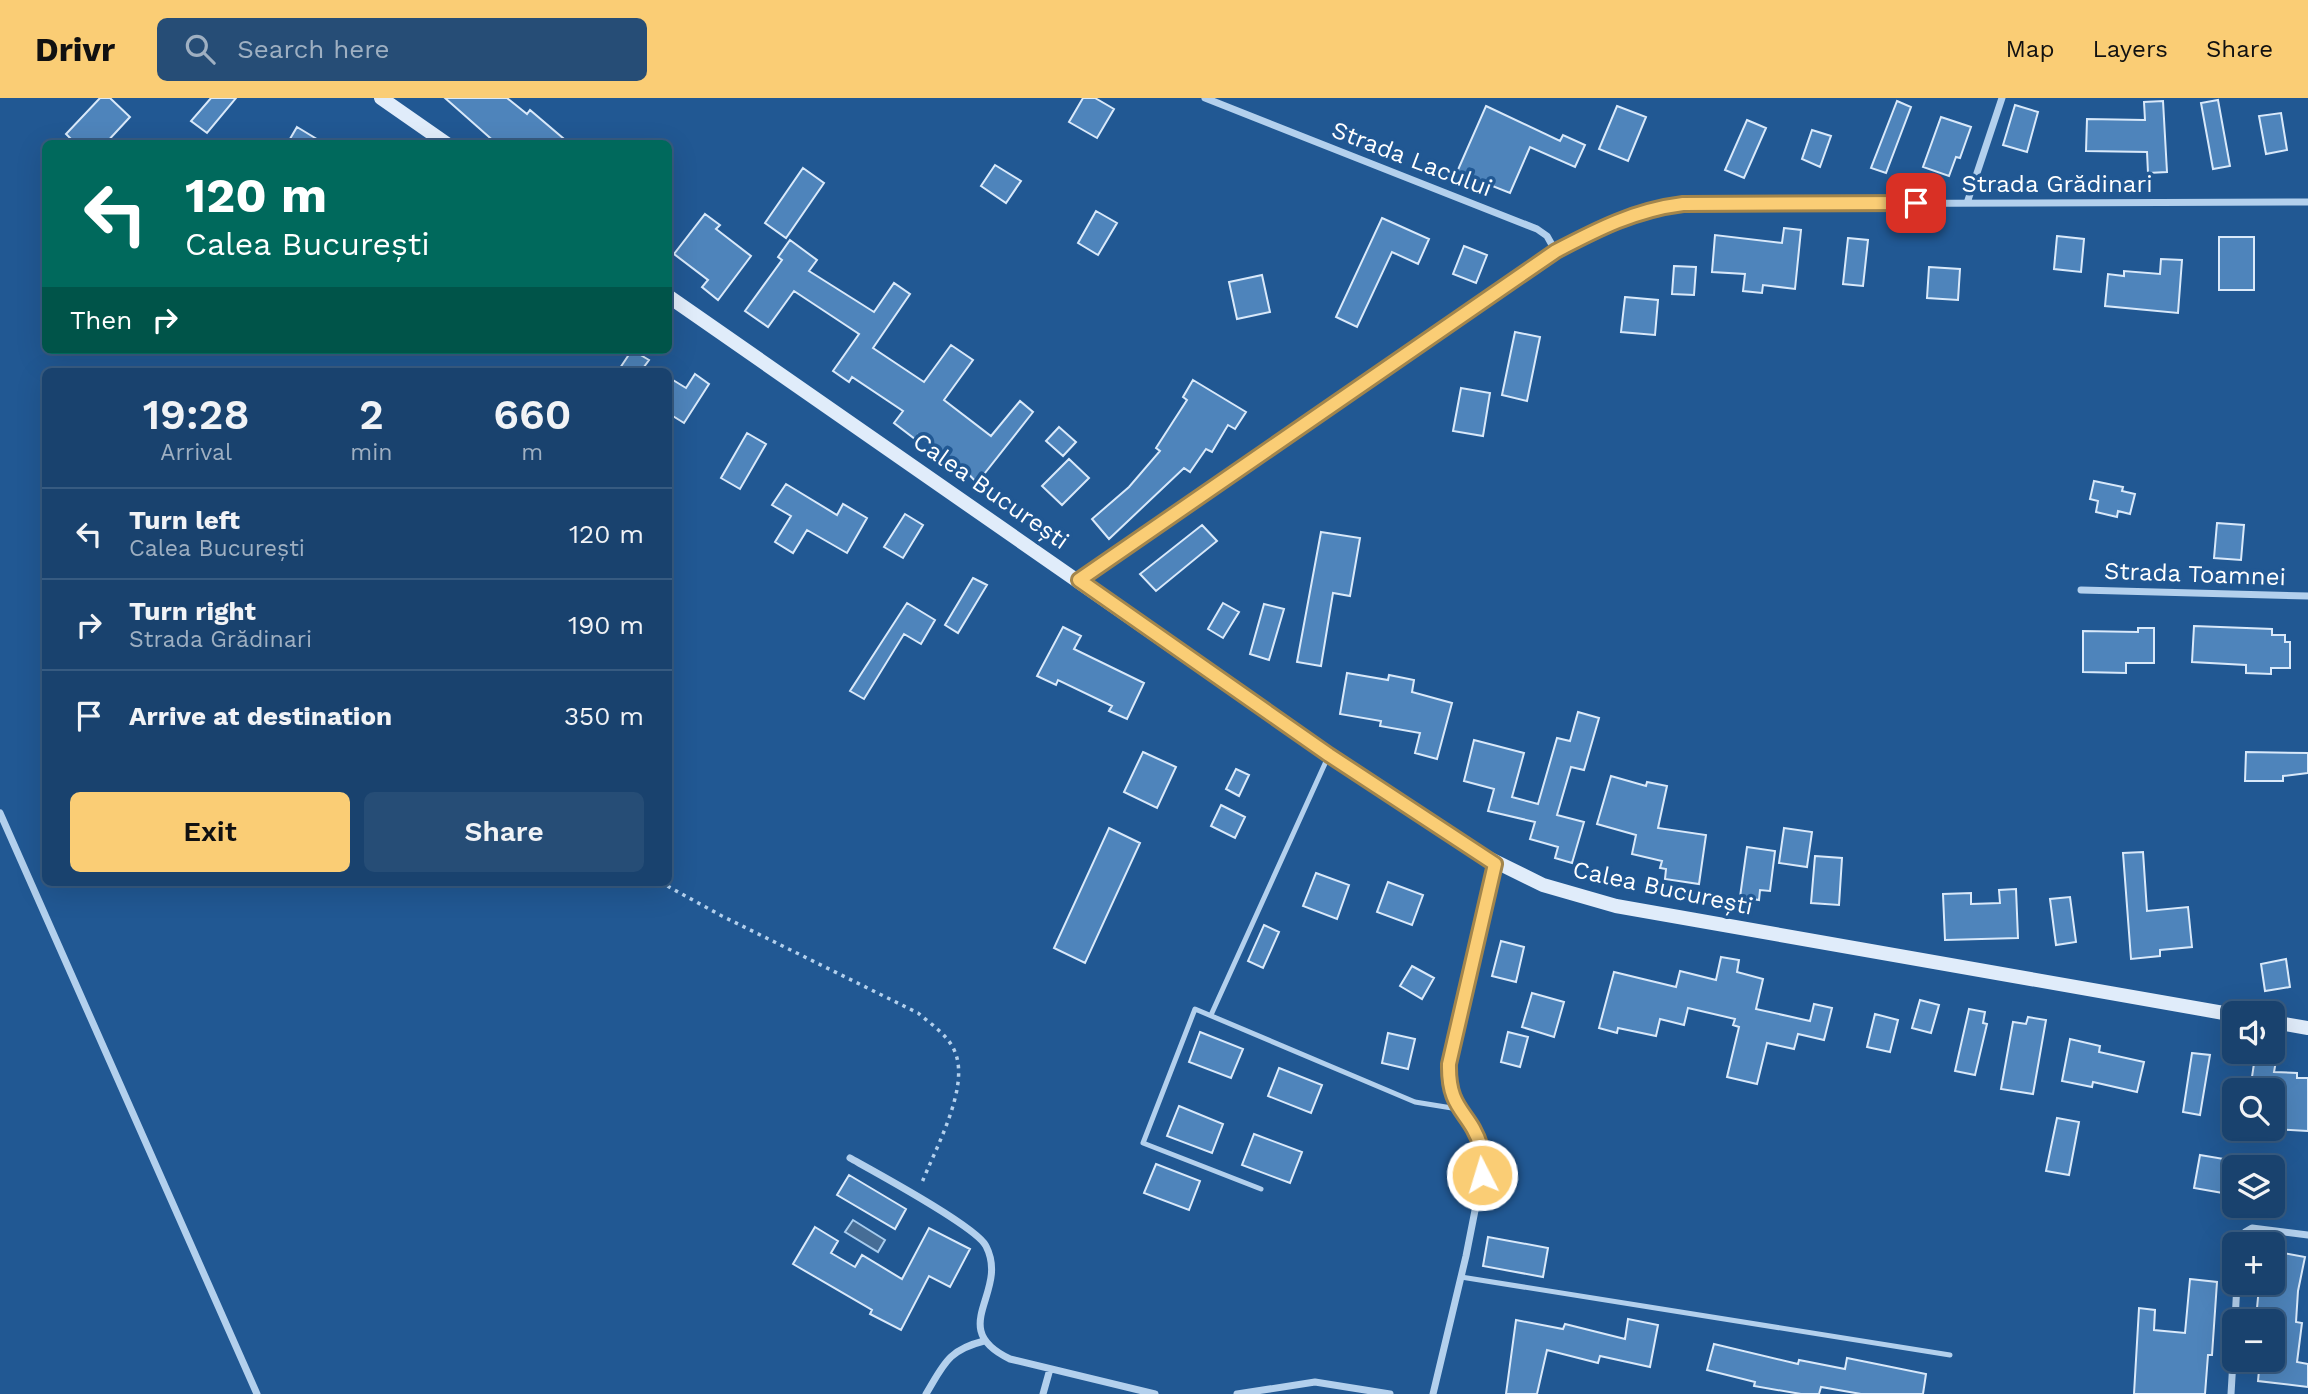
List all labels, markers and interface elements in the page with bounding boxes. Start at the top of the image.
search box [157,18,647,81]
text: Drivr [35,30,115,69]
icon: search [181,30,219,68]
text: Search here [237,34,390,64]
text: Map [2006,35,2054,63]
text: Layers [2092,35,2168,63]
text: Share [2206,35,2273,63]
street label: Strada Lacului [1328,116,1496,202]
text: 120 m [185,166,327,224]
icon: left [70,168,161,259]
street label: Strada Grădinari [1961,170,2153,198]
pin [1886,173,1946,233]
icon: arrive [1897,184,1935,222]
text: Calea București [185,225,430,263]
icon: right [146,301,184,339]
text: Then [70,305,132,335]
text: 19:28 [143,390,250,439]
text: 2 [359,390,384,439]
text: 660 [493,390,571,439]
street label: Calea București [908,427,1074,555]
text: Arrival [160,439,232,466]
text: min [350,439,393,466]
text: m [521,439,543,466]
text: Turn left [129,505,240,535]
icon: left [70,515,108,553]
text: 120 m [569,519,644,549]
text: Calea București [129,535,305,562]
street label: Strada Toamnei [2104,557,2286,591]
text: Turn right [129,596,256,626]
icon: right [70,606,108,644]
text: 190 m [568,610,644,640]
text: Strada Grădinari [129,626,312,653]
icon: arrive [70,697,108,735]
text: Arrive at destination [129,701,392,731]
text: 350 m [564,701,644,731]
button: Exit [70,792,350,872]
button: Share [364,792,644,872]
street label: Calea București [1570,855,1756,921]
map controls [2222,1001,2285,1372]
button: sound [2222,1001,2285,1064]
button: search [2222,1078,2285,1141]
position arrow [1445,1138,1519,1212]
button: layers [2222,1155,2285,1218]
button: + [2222,1232,2285,1295]
button: − [2222,1309,2285,1372]

